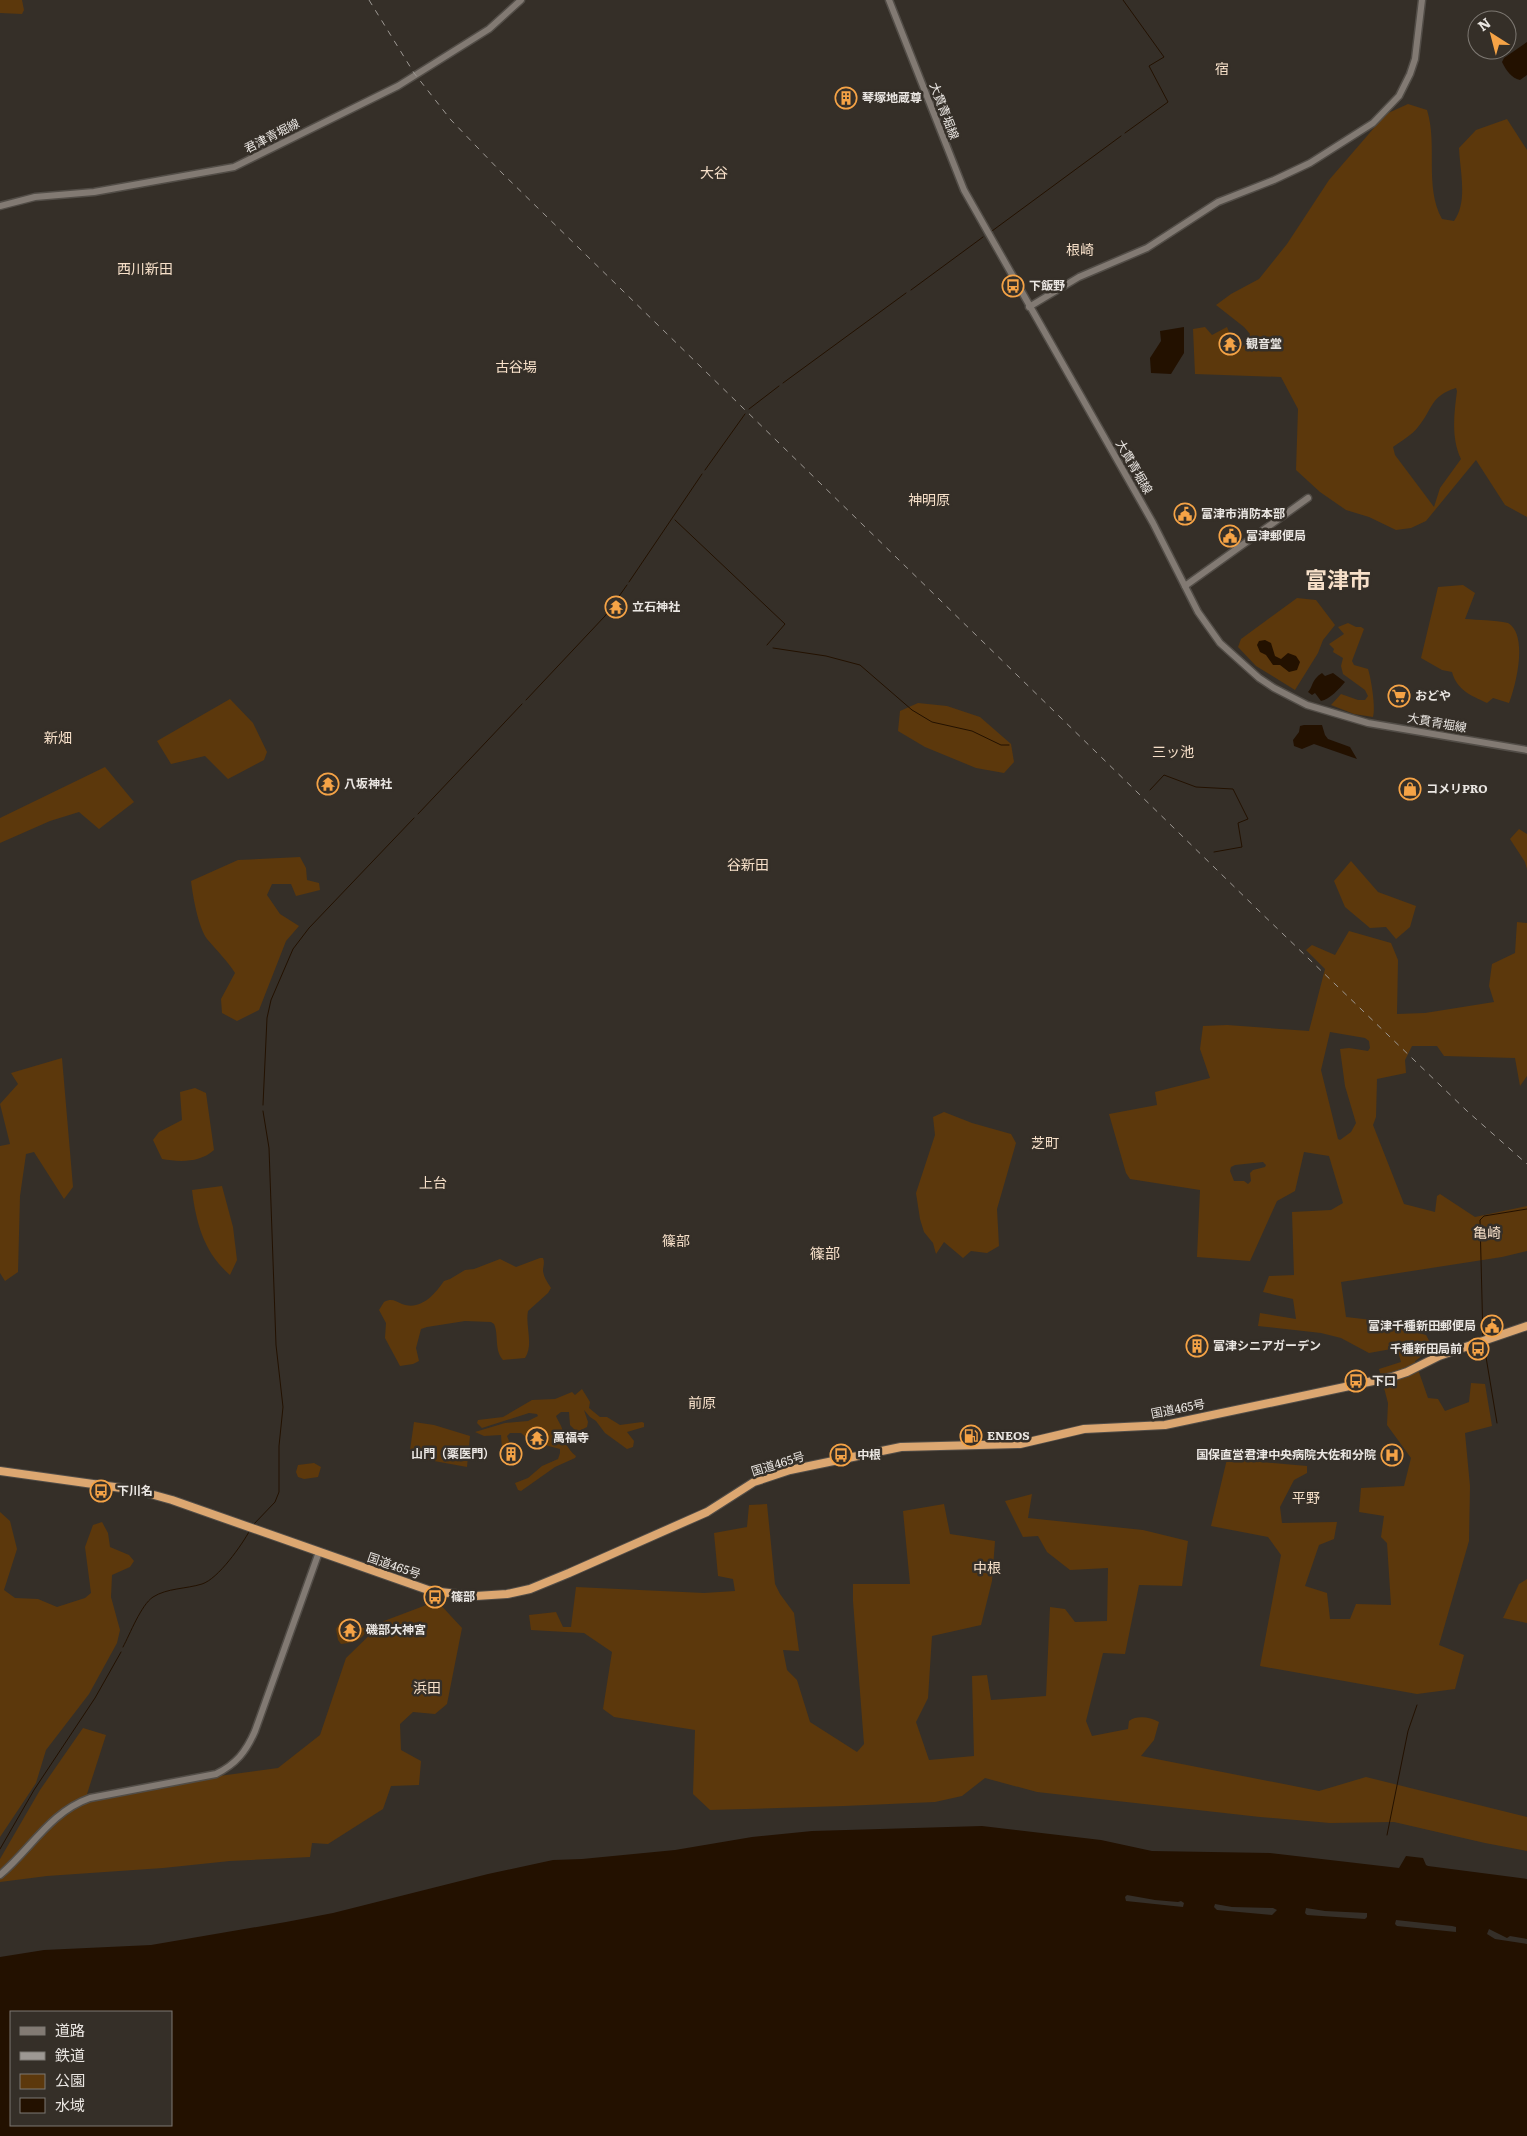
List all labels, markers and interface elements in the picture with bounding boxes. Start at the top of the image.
north arrow [1467,10,1517,60]
text: N [1473,12,1495,35]
district label: 宿 [1215,58,1229,78]
street label: 大貫青堀線 [926,79,964,142]
building icon: 琴塚地蔵尊 [834,86,858,110]
place label: 琴塚地蔵尊 [862,88,922,106]
street label: 君津青堀線 [241,113,302,157]
district label: 大谷 [700,162,728,182]
district label: 根崎 [1066,239,1094,259]
district label: 西川新田 [117,258,173,278]
bus stop icon: 下飯野 [1001,274,1025,298]
place label: 下飯野 [1029,276,1065,294]
temple icon: 観音堂 [1218,332,1242,356]
place label: 観音堂 [1246,334,1282,352]
district label: 古谷場 [495,356,537,376]
street label: 大貫青堀線 [1112,436,1158,497]
district label: 神明原 [908,489,950,509]
public building icon: 富津市消防本部 [1173,502,1197,526]
place label: 富津市消防本部 [1201,504,1285,522]
public building icon: 富津郵便局 [1218,524,1242,548]
place label: 富津郵便局 [1246,526,1306,544]
district label: 富津市 [1305,562,1371,595]
temple icon: 立石神社 [604,595,628,619]
place label: 立石神社 [632,597,680,615]
supermarket icon: おどや [1387,684,1411,708]
place label: おどや [1415,686,1451,704]
street label: 大貫青堀線 [1406,708,1468,736]
district label: 新畑 [44,727,72,747]
district label: 三ッ池 [1152,741,1194,761]
temple icon: 八坂神社 [316,772,340,796]
place label: 八坂神社 [344,774,392,792]
shop icon: コメリPRO [1398,777,1422,801]
place label: コメリPRO [1426,779,1488,797]
district label: 谷新田 [727,854,769,874]
district label: 芝町 [1031,1132,1059,1152]
district label: 上台 [419,1172,447,1192]
district label: 亀崎 [1473,1222,1501,1242]
district label: 篠部 [662,1230,690,1250]
district label: 篠部 [810,1241,840,1264]
public building icon: 富津千種新田郵便局 [1480,1314,1504,1338]
place label: 富津千種新田郵便局 [1368,1316,1476,1334]
building icon: 富津シニアガーデン [1185,1334,1209,1358]
place label: 富津シニアガーデン [1213,1336,1321,1354]
bus stop icon: 千種新田局前 [1466,1337,1490,1361]
place label: 千種新田局前 [1390,1339,1462,1357]
bus stop icon: 下口 [1344,1369,1368,1393]
place label: 下口 [1372,1371,1396,1389]
district label: 前原 [688,1392,716,1412]
street label: 国道465号 [1149,1394,1207,1422]
fuel station icon: ENEOS [959,1424,983,1448]
temple icon: 萬福寺 [525,1426,549,1450]
place label: ENEOS [987,1426,1030,1444]
place label: 萬福寺 [553,1428,589,1446]
building icon: 山門（薬医門） [499,1442,523,1466]
bus stop icon: 中根 [829,1443,853,1467]
hospital icon: 国保直営君津中央病院大佐和分院 [1380,1443,1404,1467]
place label: 山門（薬医門） [411,1444,495,1462]
place label: 中根 [857,1445,881,1463]
place label: 国保直営君津中央病院大佐和分院 [1196,1445,1376,1463]
street label: 国道465号 [749,1446,807,1480]
bus stop icon: 下川名 [89,1479,113,1503]
place label: 下川名 [117,1481,153,1499]
district label: 平野 [1292,1487,1320,1507]
street label: 国道465号 [365,1548,423,1583]
district label: 中根 [973,1557,1001,1577]
bus stop icon: 篠部 [423,1585,447,1609]
place label: 篠部 [451,1587,475,1605]
temple icon: 磯部大神宮 [338,1618,362,1642]
place label: 磯部大神宮 [365,1620,426,1638]
district label: 浜田 [413,1677,441,1697]
legend [10,2011,172,2126]
text: 道路 [55,2018,85,2041]
text: 鉄道 [55,2043,85,2066]
text: 公園 [55,2068,85,2091]
text: 水域 [55,2093,85,2116]

